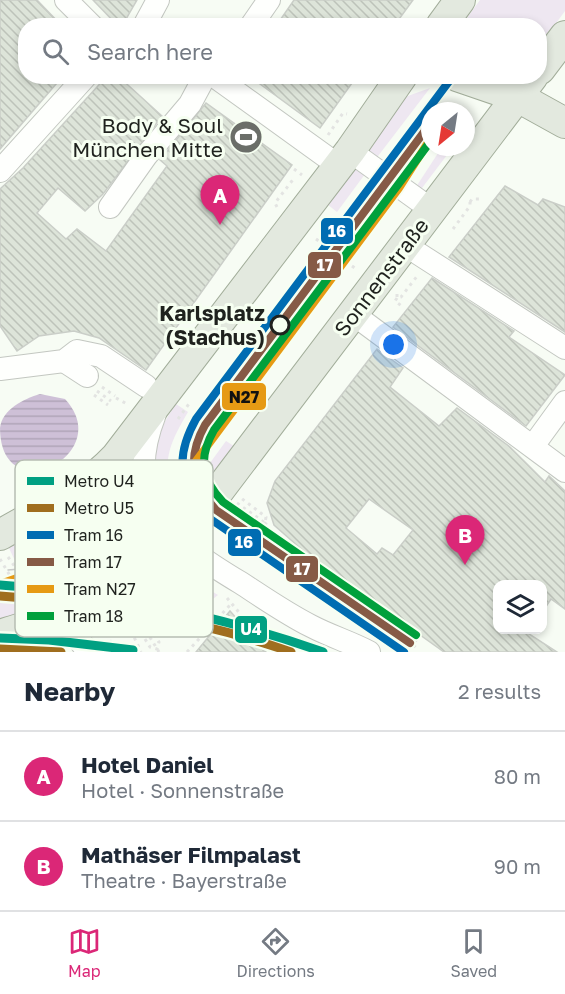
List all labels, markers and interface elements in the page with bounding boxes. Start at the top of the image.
search box [18,18,547,84]
icon: search [39,35,72,68]
text: Search here [87,38,213,65]
north arrow [421,102,475,156]
place label: Body & Soul München Mitte [72,112,223,162]
sports icon: Body & Soul München Mitte [228,119,264,155]
pin: A [200,176,240,225]
street label: Sonnenstraße [328,213,434,341]
line badge: 16 [320,217,354,245]
text: 16 [328,221,346,241]
line badge: 17 [307,251,342,279]
text: 17 [317,255,334,275]
place label: Karlsplatz (Stachus) [159,300,265,350]
marker: Karlsplatz (Stachus) [270,315,290,335]
your location [379,330,408,359]
line badge: N27 [221,382,267,411]
text: N27 [229,387,260,407]
legend [15,460,213,637]
text: Metro U4 [64,471,135,491]
text: Metro U5 [64,498,134,518]
pin: B [446,516,484,565]
text: Tram 16 [64,525,123,545]
line badge: 16 [227,528,262,557]
text: 16 [235,532,253,552]
text: Tram 17 [64,552,122,572]
line badge: 17 [285,555,319,583]
text: 17 [294,559,311,579]
text: Tram N27 [64,579,136,599]
map controls [493,580,547,634]
button: layers [493,580,547,634]
text: Tram 18 [64,606,123,626]
line badge: U4 [234,615,268,644]
text: U4 [240,619,262,639]
text: Nearby [24,676,115,707]
text: 2 results [458,679,541,703]
text: Hotel Daniel [81,751,214,778]
text: A [36,764,51,788]
text: 80 m [494,764,541,788]
text: Hotel · Sonnenstraße [81,778,284,802]
text: Mathäser Filmpalast [81,841,301,868]
text: B [36,854,51,878]
text: 90 m [494,854,541,878]
text: Theatre · Bayerstraße [81,868,287,892]
tab: Map [68,925,101,981]
tab: Directions [237,925,315,981]
tab: Saved [450,925,497,981]

